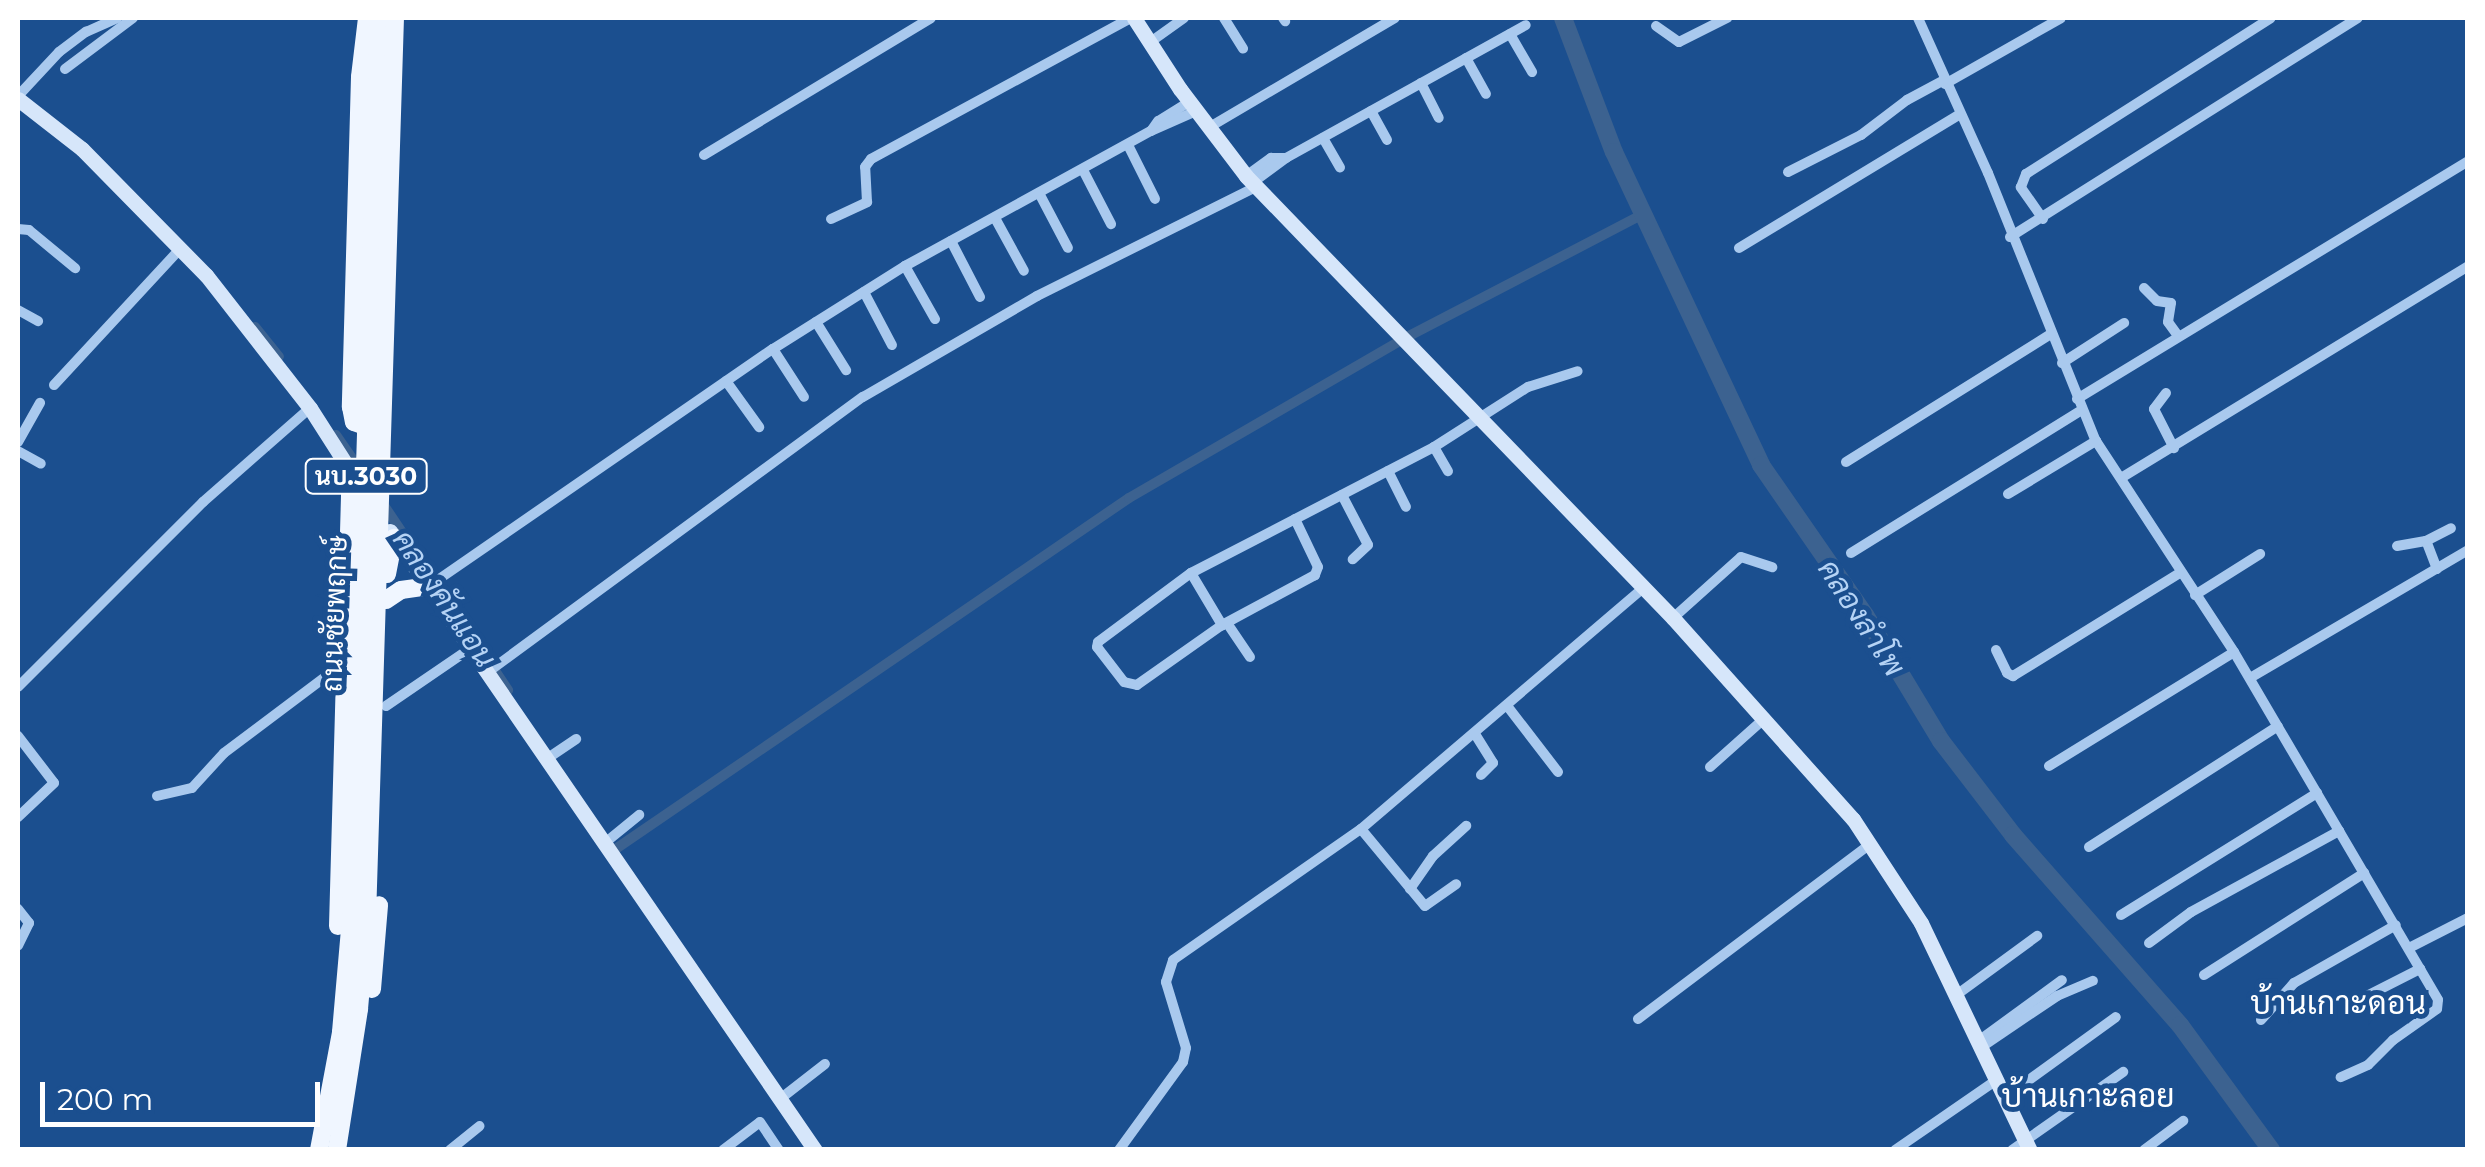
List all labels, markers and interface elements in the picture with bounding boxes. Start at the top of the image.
road number: นบ.3030 [304,456,428,496]
water label: คลองคันแอน [385,523,503,675]
street label: ถนนชัยพฤกษ์ [314,535,354,693]
water label: คลองลำโพ [1810,553,1912,683]
district label: บ้านเกาะดอน [2250,984,2426,1022]
scale bar [45,1062,325,1124]
district label: บ้านเกาะลอย [2001,1077,2175,1115]
text: 200 m [57,1081,153,1118]

